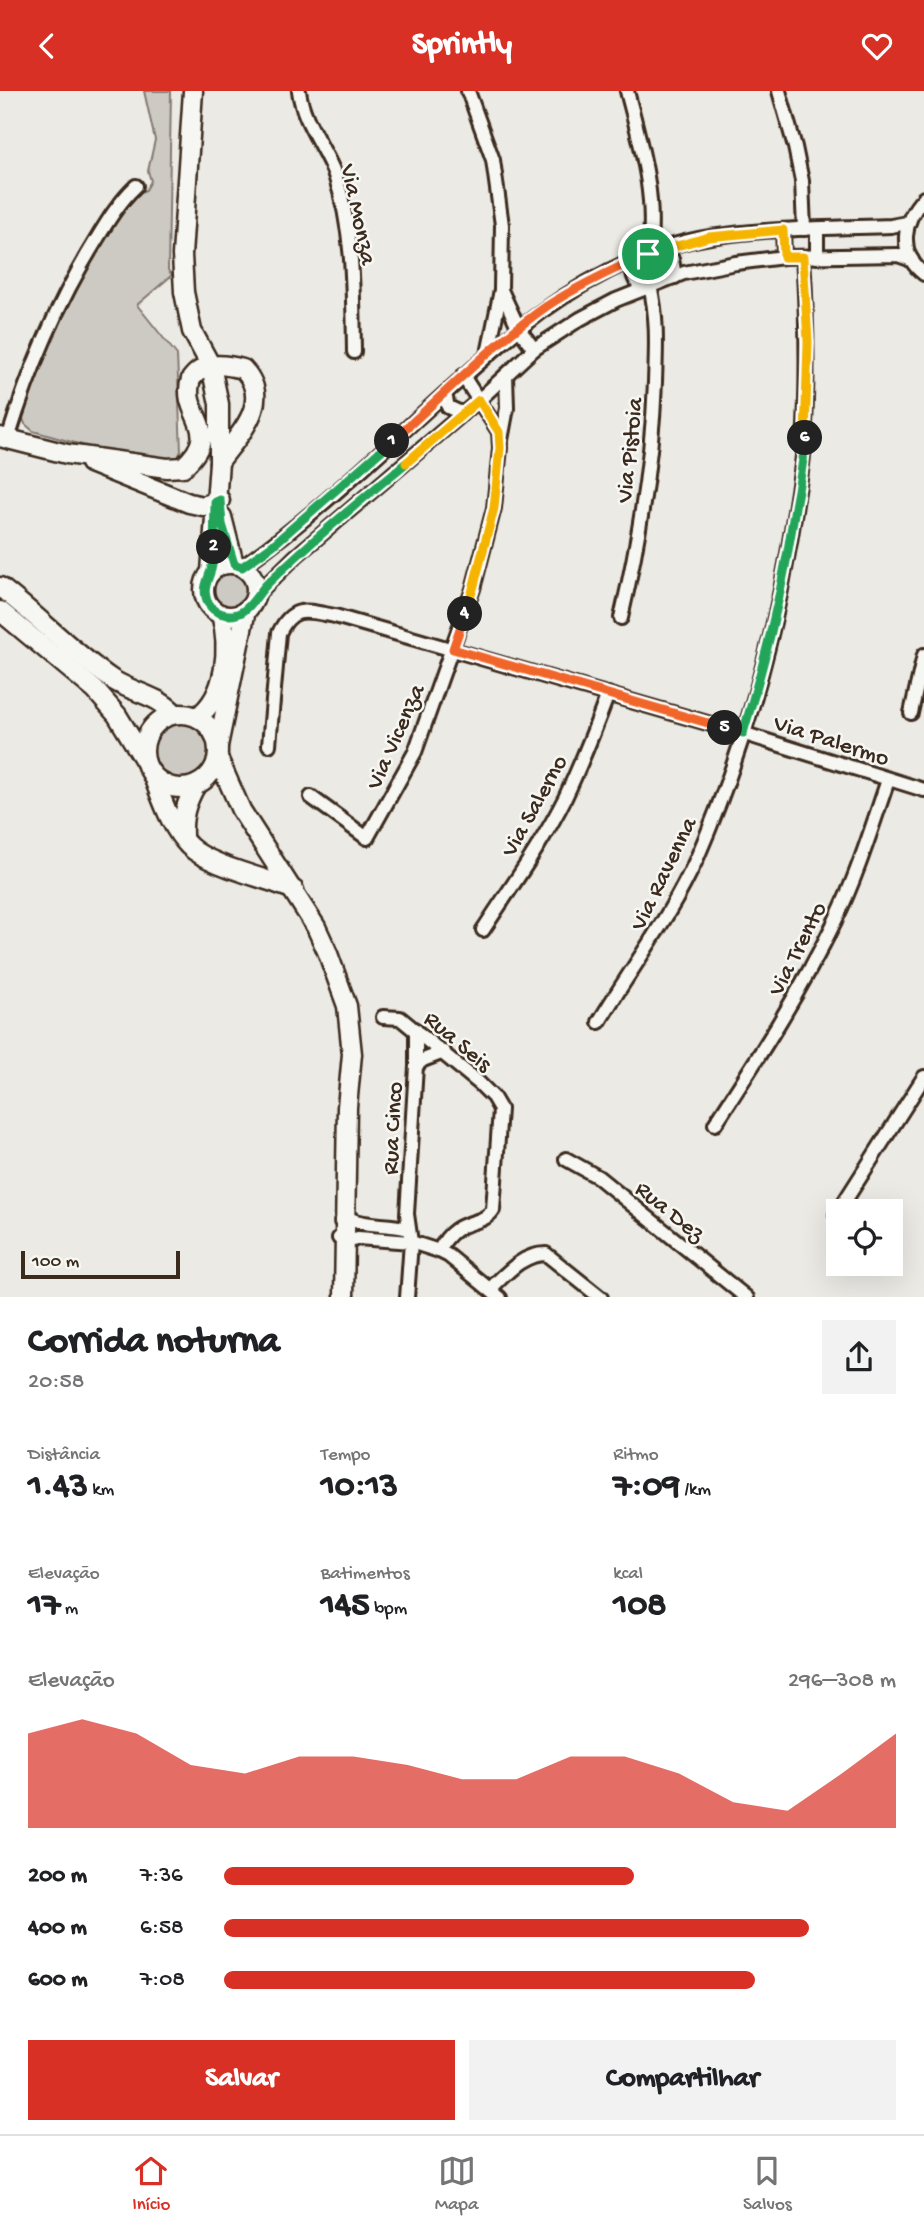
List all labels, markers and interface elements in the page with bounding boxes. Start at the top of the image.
icon: back [28,27,66,65]
text: Sprintly [412,27,512,65]
icon: heart [858,27,896,65]
street label: Via Monza [332,161,382,268]
pin [618,224,678,284]
icon: arrive [629,235,667,273]
street label: Via Pistoia [611,396,651,505]
pin: 6 [788,421,822,455]
pin: 1 [374,423,410,459]
text: 6 [800,426,809,449]
text: 1 [388,429,395,452]
pin: 2 [196,529,232,565]
text: 2 [209,535,218,558]
pin: 4 [448,596,482,631]
text: 4 [460,602,469,625]
street label: Via Vicenza [361,680,433,795]
street label: Via Palermo [769,710,892,775]
pin: 5 [708,711,742,745]
text: 5 [720,716,730,739]
street label: Via Salerno [496,751,576,864]
street label: Via Ravenna [625,812,705,937]
street label: Via Trento [763,898,835,1002]
street label: Rua Seis [417,1006,498,1080]
street label: Rua Cinco [378,1081,411,1175]
street label: Rua Dez [628,1176,711,1251]
map controls [826,1199,903,1276]
button: locate [826,1199,903,1276]
scale bar [21,1248,180,1280]
text: 100 m [32,1251,79,1274]
button: share [822,1320,896,1394]
text: Corrida noturna [28,1321,280,1365]
text: 20:58 [28,1369,84,1396]
text: Distância [28,1444,100,1467]
text: Tempo [321,1444,370,1467]
text: Ritmo [613,1444,659,1467]
text: 1.43 [28,1467,88,1508]
text: 10:13 [321,1467,398,1508]
text: 7:09 [613,1467,680,1508]
text: km [88,1479,114,1502]
text: /km [680,1479,711,1502]
text: Elevação [28,1563,100,1586]
text: Batimentos [321,1563,410,1586]
text: kcal [613,1563,643,1586]
text: 17 [28,1586,60,1627]
text: 145 [321,1586,370,1627]
text: 108 [613,1586,667,1627]
text: m [60,1598,78,1621]
text: bpm [370,1598,407,1621]
text: Elevação [28,1668,115,1695]
text: 296–308 m [788,1668,896,1695]
text: 200 m [28,1863,87,1890]
text: 7:36 [140,1863,183,1890]
text: 400 m [28,1915,87,1942]
text: 6:58 [140,1915,184,1942]
text: 600 m [28,1967,88,1994]
text: 7:08 [140,1967,185,1994]
button: Salvar [28,2040,455,2120]
button: Compartilhar [469,2040,896,2120]
tab: Início [132,2152,170,2217]
tab: Mapa [435,2152,479,2217]
tab: Salvos [743,2152,792,2217]

